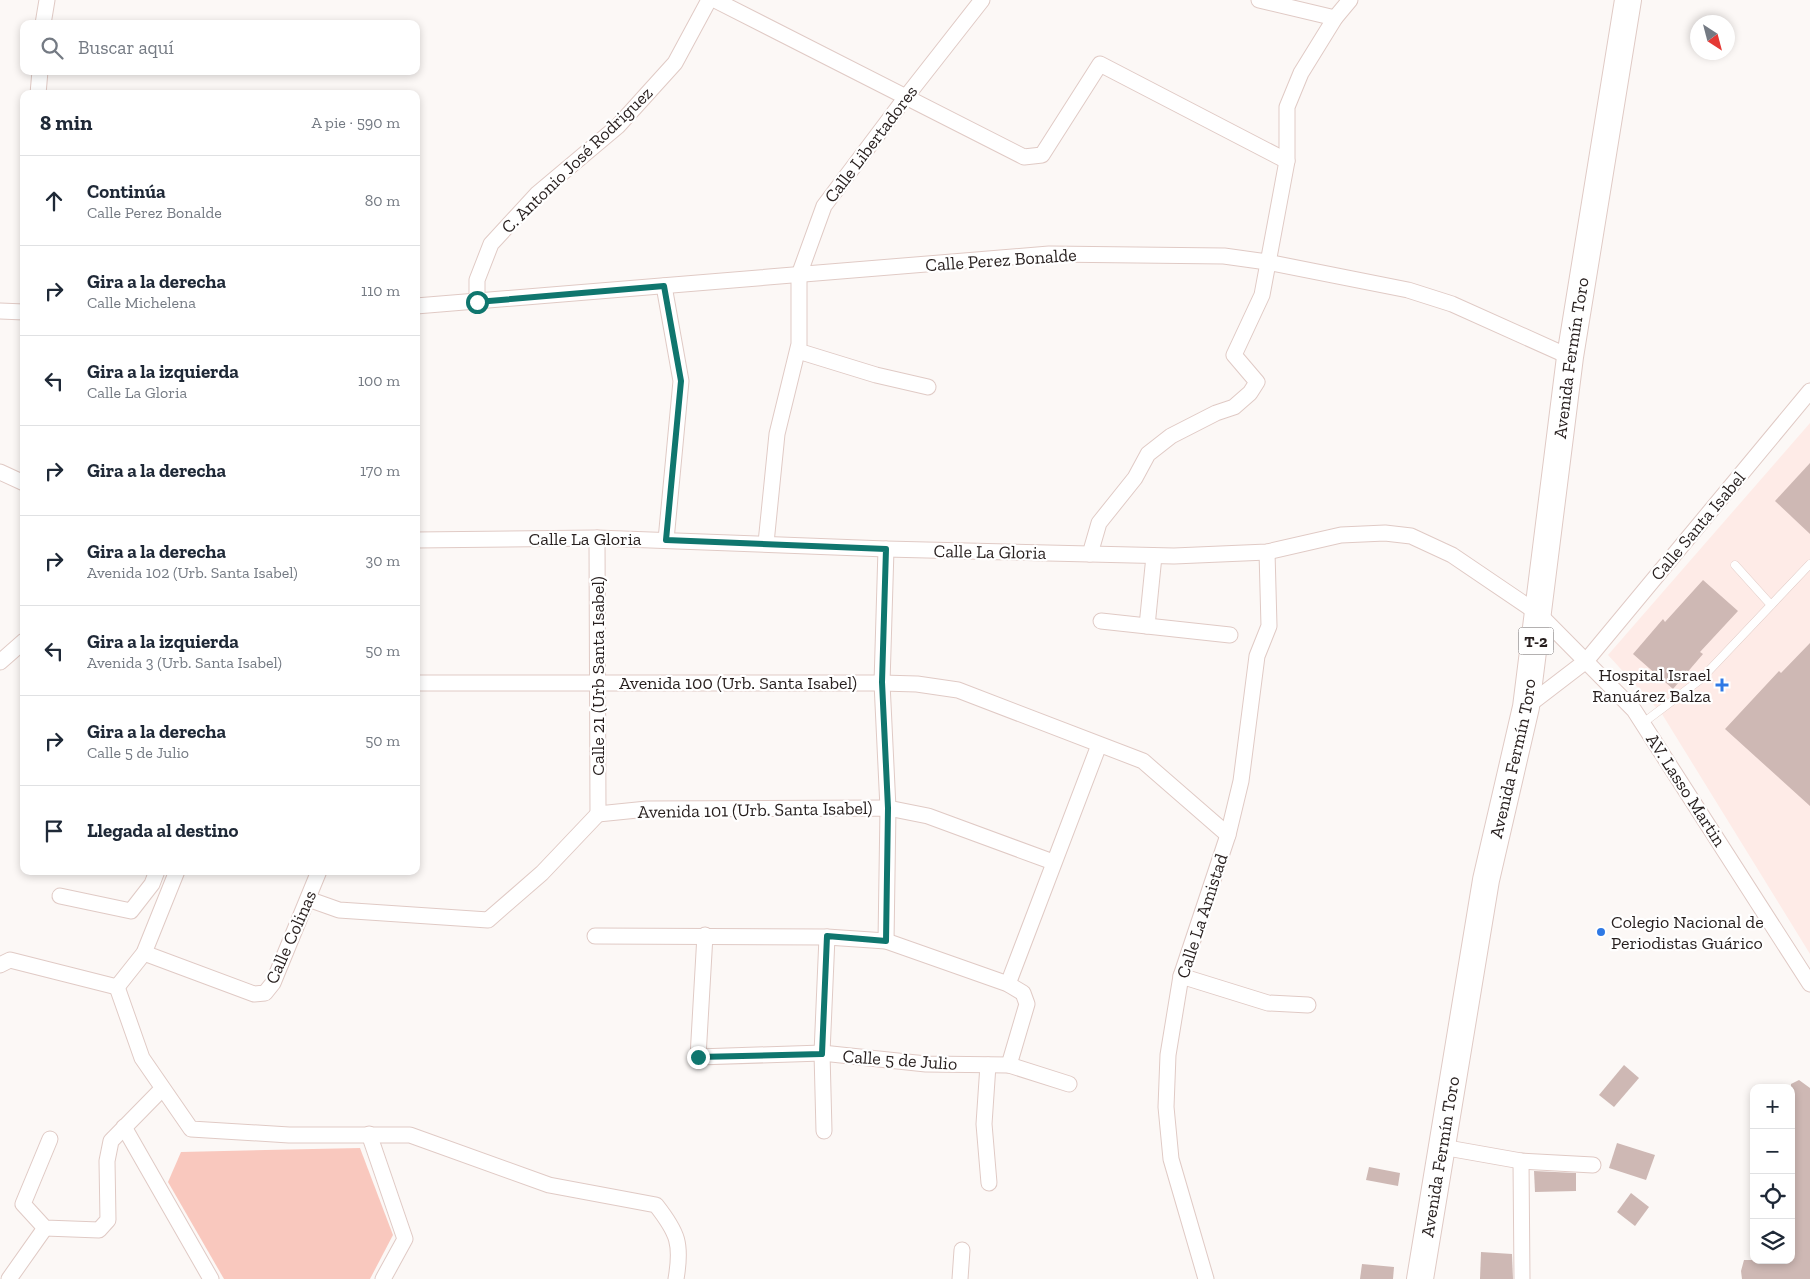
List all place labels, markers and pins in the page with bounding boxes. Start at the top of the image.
place label: Hospital Israel Ranuárez Balza [1592,664,1711,707]
marker: Hospital Israel Ranuárez Balza [1715,678,1729,692]
place label: Colegio Nacional de Periodistas Guárico [1611,911,1764,954]
marker: Colegio Nacional de Periodistas Guárico [1595,926,1607,938]

